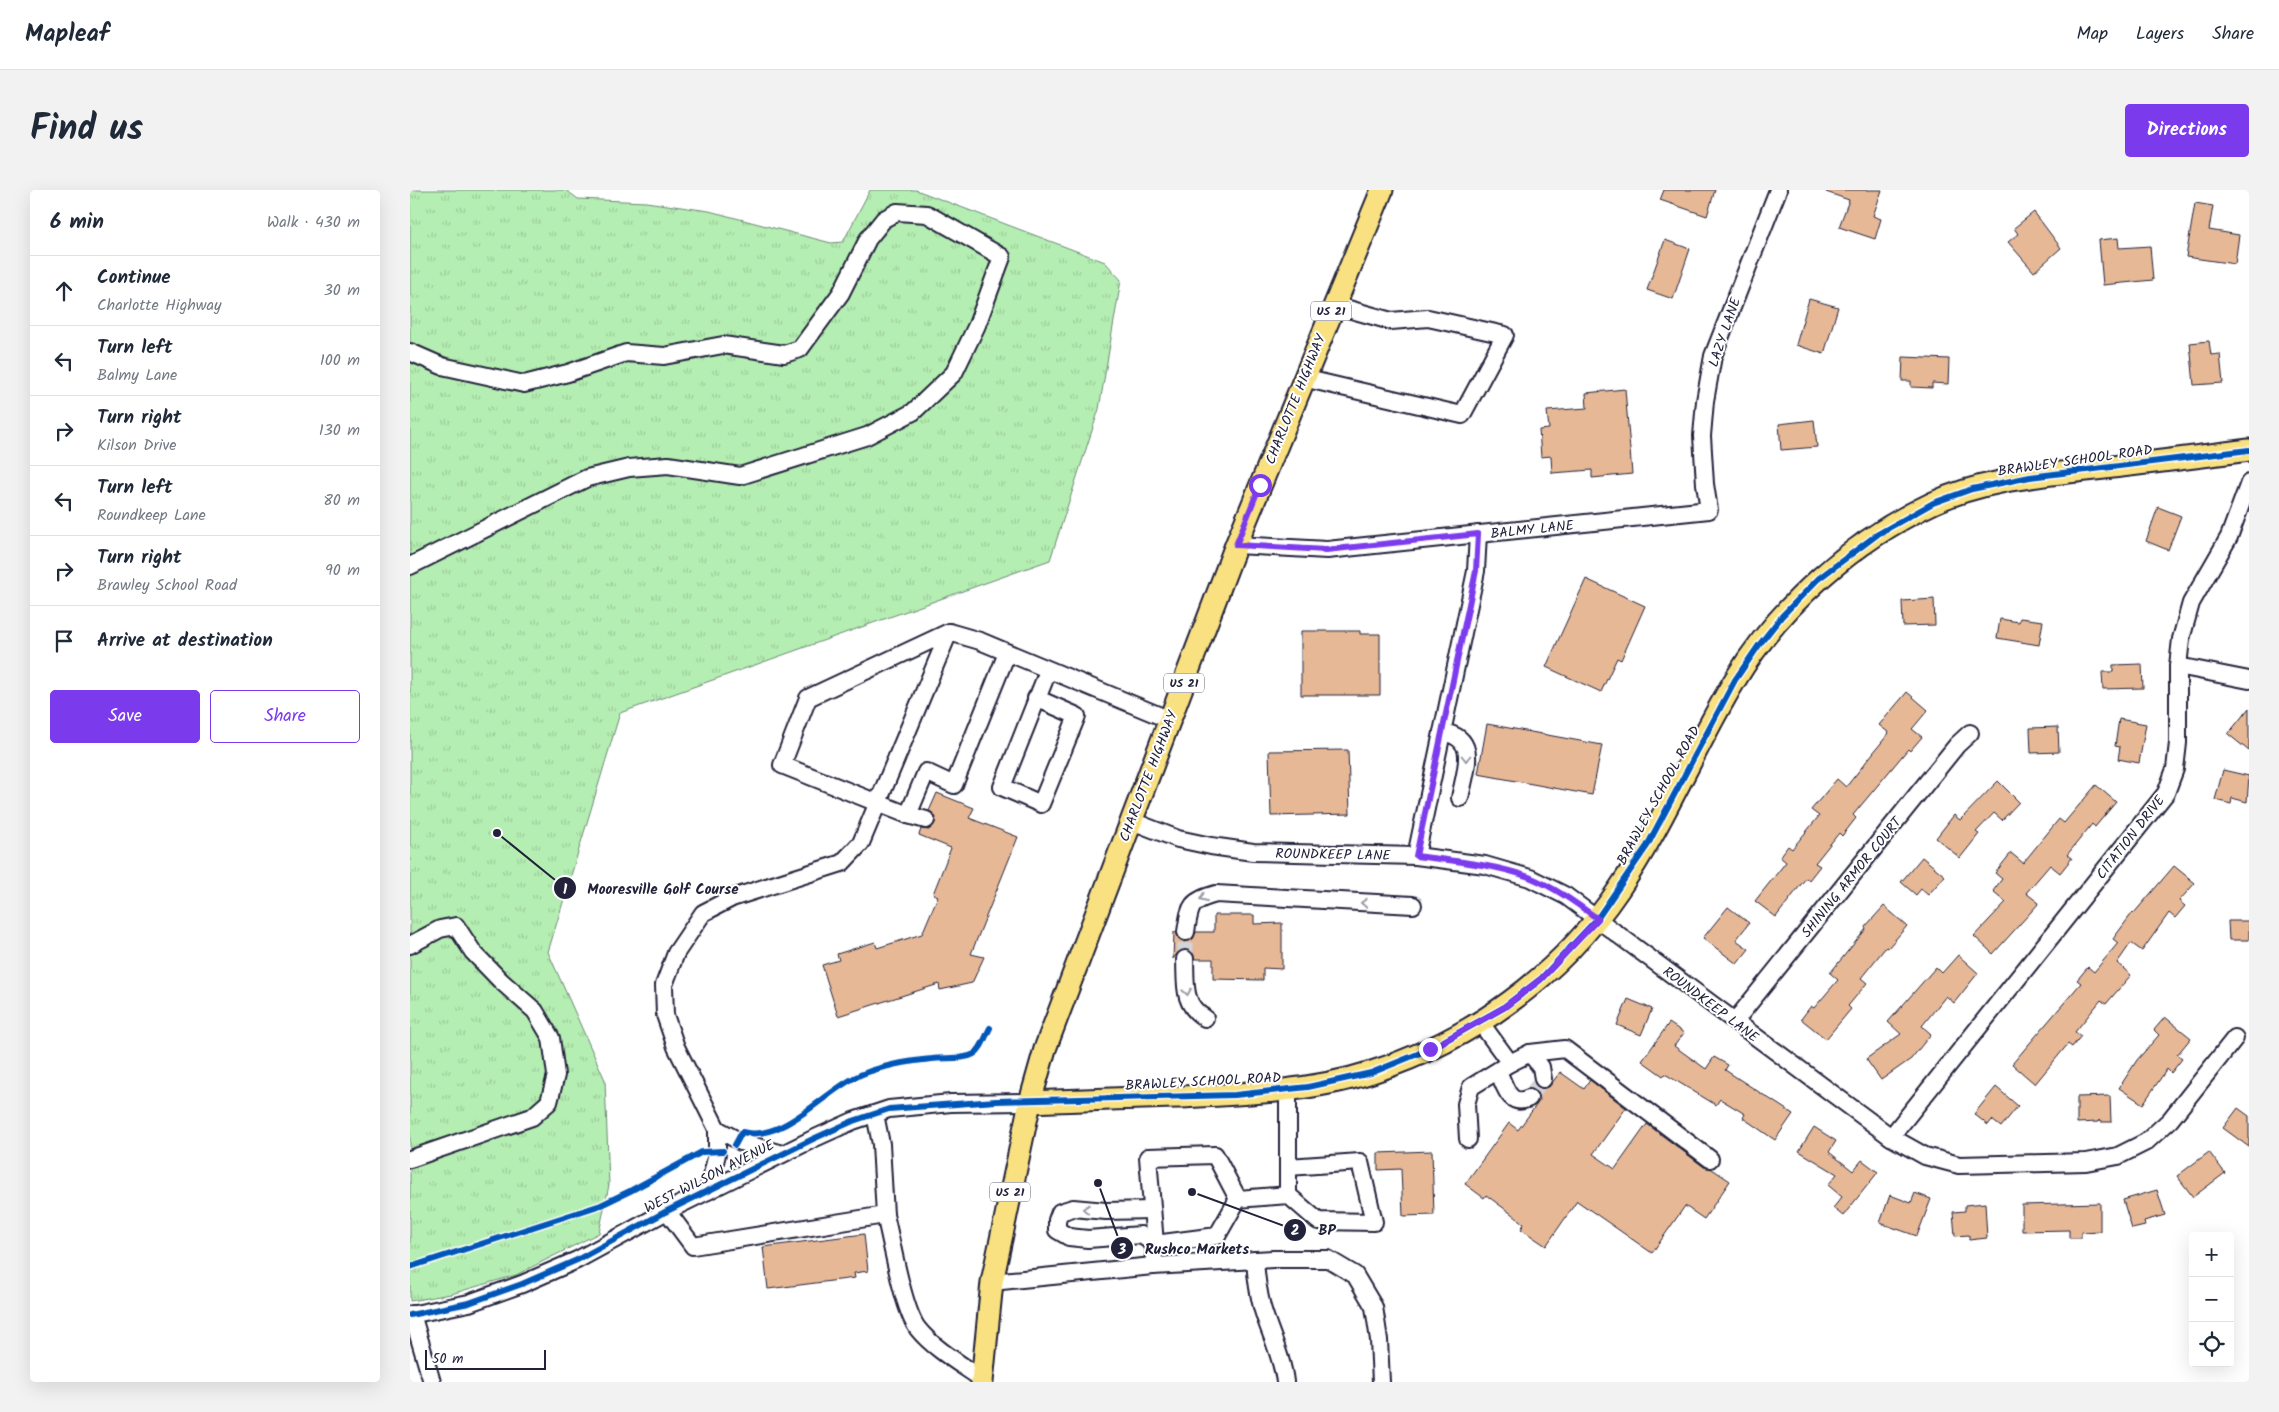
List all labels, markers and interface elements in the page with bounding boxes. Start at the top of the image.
text: Mapleaf [25,15,109,54]
text: Map [2077,20,2108,49]
text: Layers [2136,20,2184,49]
text: Share [2212,20,2254,49]
text: Find us [30,102,143,158]
button: Directions [2125,104,2249,157]
text: 6 min [50,206,104,239]
text: Walk · 430 m [267,210,360,235]
text: Continue [97,263,170,293]
icon: ahead [50,277,78,305]
text: 30 m [324,278,360,303]
text: Charlotte Highway [97,293,222,318]
street label: LAZY LANE [1703,294,1747,370]
road number: US 21 [1311,302,1351,320]
street label: CHARLOTTE HIGHWAY [1260,330,1332,468]
text: Turn left [97,333,172,363]
icon: left [50,347,78,375]
text: 100 m [320,348,360,373]
text: Balmy Lane [97,363,177,388]
text: Turn right [97,403,182,433]
icon: right [50,417,78,445]
text: 130 m [319,418,360,443]
text: Kilson Drive [97,433,177,458]
street label: BRAWLEY SCHOOL ROAD [1996,439,2154,483]
text: Turn left [97,473,172,503]
route start [1249,474,1272,497]
icon: left [50,487,78,515]
text: 80 m [323,488,360,513]
text: Roundkeep Lane [97,503,206,528]
street label: BALMY LANE [1489,515,1576,545]
text: Turn right [97,543,182,573]
icon: right [50,557,78,585]
text: 90 m [325,558,360,583]
text: Brawley School Road [97,573,237,598]
text: Arrive at destination [97,626,273,656]
icon: arrive [50,627,78,655]
road number: US 21 [1164,673,1204,692]
button: Save [50,690,200,743]
button: Share [210,690,360,743]
street label: CHARLOTTE HIGHWAY [1114,707,1184,845]
street label: BRAWLEY SCHOOL ROAD [1611,722,1706,869]
one-way arrow [1461,754,1471,762]
street label: CITATION DRIVE [2091,790,2171,884]
street label: SHINING ARMOR COURT [1796,811,1908,943]
street label: ROUNDKEEP LANE [1275,843,1392,867]
callout: Mooresville Golf Course [552,873,749,903]
text: 1 [563,878,568,902]
text: Mooresville Golf Course [587,878,739,902]
one-way arrow [1199,892,1208,903]
one-way arrow [1360,897,1368,908]
street label: ROUNDKEEP LANE [1658,961,1764,1049]
one-way arrow [1182,988,1192,997]
route end [1419,1038,1442,1061]
street label: BRAWLEY SCHOOL ROAD [1125,1067,1282,1097]
street label: WEST WILSON AVENUE [640,1134,779,1219]
road number: US 21 [990,1182,1030,1202]
one-way arrow [1082,1204,1090,1215]
callout: BP [1283,1215,1346,1245]
text: 2 [1291,1219,1300,1243]
text: BP [1318,1219,1337,1243]
map controls [2189,1232,2234,1367]
button: + [2189,1232,2234,1277]
callout: Rushco Markets [1110,1233,1259,1263]
text: 3 [1117,1238,1126,1262]
text: Rushco Markets [1145,1238,1249,1262]
button: − [2189,1277,2234,1322]
button: locate [2189,1322,2234,1367]
scale bar [425,1347,546,1370]
text: 50 m [432,1348,463,1370]

